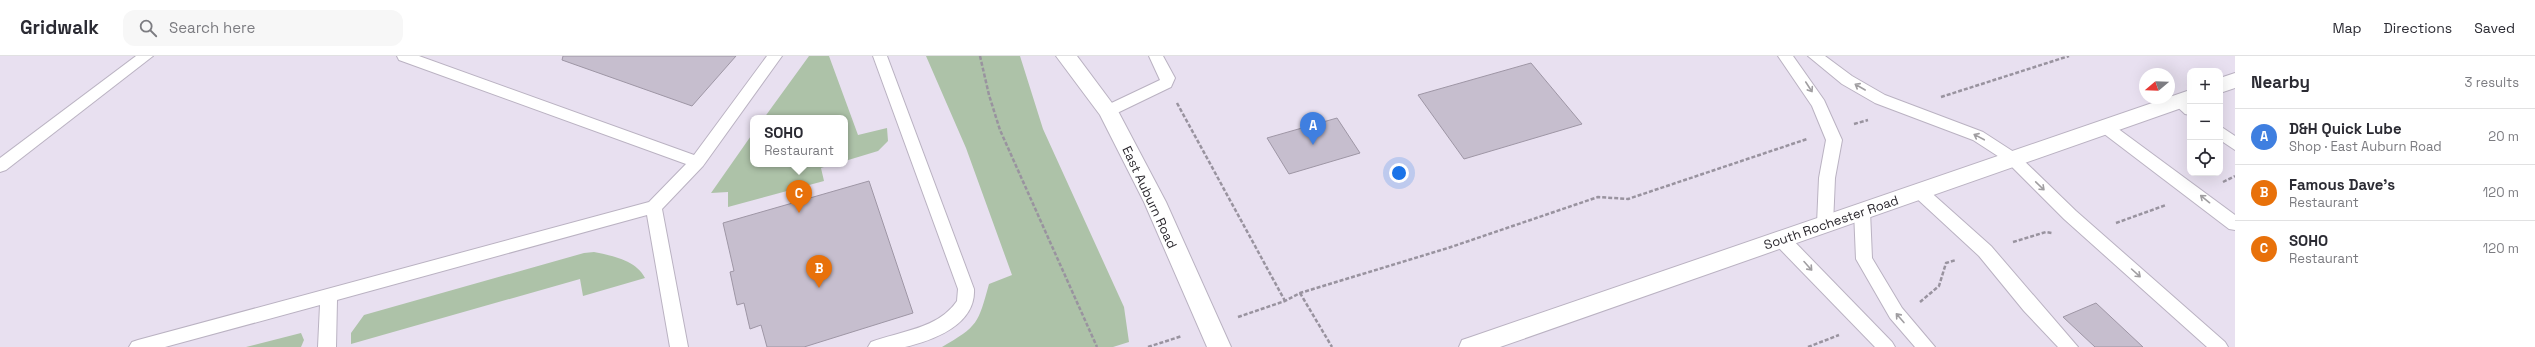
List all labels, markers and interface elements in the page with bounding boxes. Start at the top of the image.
search box [123,10,403,46]
text: Gridwalk [20,15,99,40]
icon: search [137,17,159,39]
text: Search here [169,18,255,37]
text: Map [2332,19,2362,37]
text: Directions [2384,19,2452,37]
text: Saved [2474,19,2515,37]
north arrow [2139,68,2175,104]
map controls [2187,68,2223,176]
button: + [2187,68,2223,104]
text: Nearby [2251,71,2310,93]
text: 3 results [2465,74,2519,91]
one-way arrow [1805,81,1813,93]
one-way arrow [1854,83,1866,91]
button: − [2187,104,2223,140]
pin: A [1300,112,1326,145]
popup [750,115,848,167]
text: D&H Quick Lube [2289,119,2402,138]
text: SOHO [764,123,803,142]
text: A [2260,128,2268,145]
text: 20 m [2488,128,2519,145]
one-way arrow [1973,133,1985,141]
text: Shop · East Auburn Road [2289,138,2442,155]
button: locate [2187,140,2223,176]
text: Restaurant [764,142,834,159]
street label: East Auburn Road [1118,143,1181,251]
your location [1389,163,1409,183]
text: Famous Dave's [2289,175,2395,194]
pin: C [786,180,812,213]
one-way arrow [2035,181,2045,190]
text: B [2260,184,2268,201]
text: 120 m [2483,184,2519,201]
street label: South Rochester Road [1762,191,1901,254]
text: Restaurant [2289,194,2359,211]
one-way arrow [2199,195,2210,204]
text: SOHO [2289,231,2328,250]
text: C [2260,240,2268,257]
text: 120 m [2483,240,2519,257]
text: Restaurant [2289,250,2359,267]
pin: B [806,255,832,288]
one-way arrow [1803,261,1813,271]
one-way arrow [2131,269,2141,278]
one-way arrow [1896,312,1905,323]

